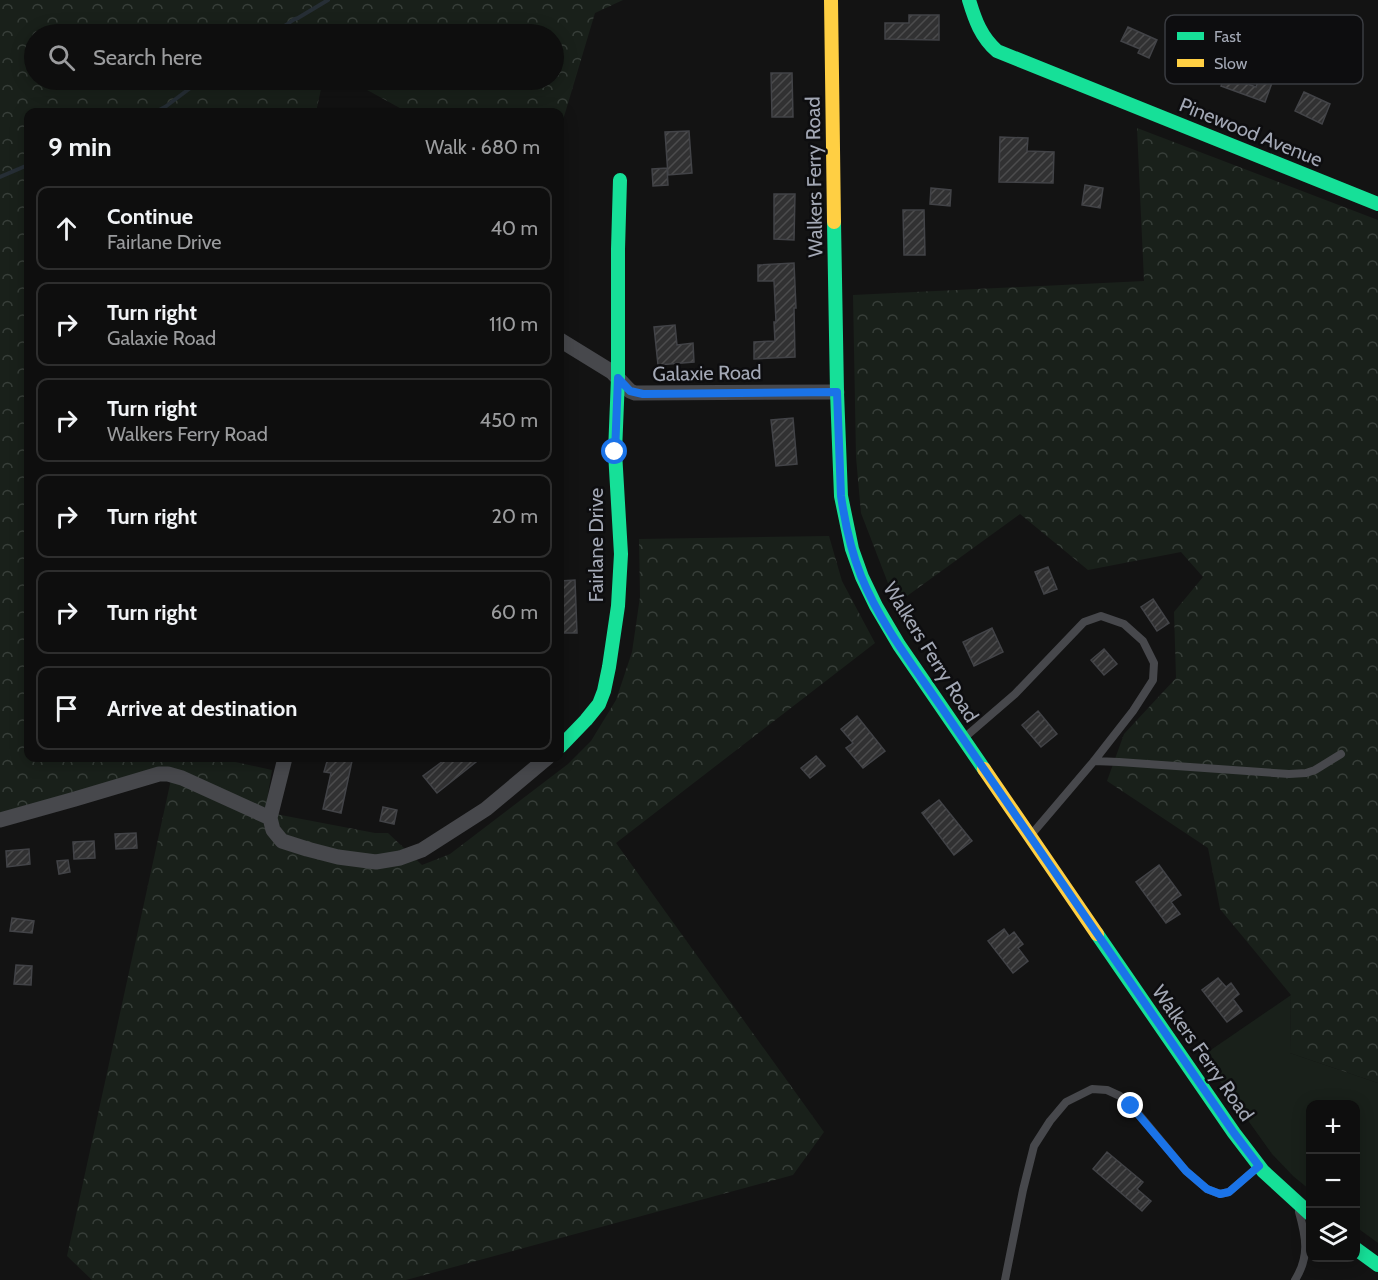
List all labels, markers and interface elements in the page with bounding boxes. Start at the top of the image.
legend [1165,15,1363,84]
search box [24,24,564,90]
text: Fast [1214,27,1242,46]
icon: search [45,41,78,74]
text: Search here [93,44,202,71]
text: Slow [1214,54,1248,73]
street label: Pinewood Avenue [1176,92,1326,172]
street label: Walkers Ferry Road [801,96,827,258]
text: 9 min [48,131,112,163]
text: Walk · 680 m [425,135,540,159]
text: Continue [107,203,193,230]
icon: ahead [50,212,83,245]
text: 40 m [490,216,538,240]
text: Fairlane Drive [107,230,222,254]
text: Turn right [107,299,197,326]
icon: right [50,308,83,341]
text: 110 m [489,312,538,336]
text: Galaxie Road [107,326,216,350]
street label: Galaxie Road [652,360,762,386]
text: Turn right [107,395,197,422]
icon: right [50,404,83,437]
text: 450 m [480,408,538,432]
text: Walkers Ferry Road [107,422,268,446]
route start [601,438,627,464]
street label: Fairlane Drive [584,488,608,602]
icon: right [50,500,83,533]
text: Turn right [107,503,197,530]
text: 20 m [492,504,538,528]
street label: Walkers Ferry Road [878,577,984,727]
icon: right [50,596,83,629]
text: Turn right [107,599,197,626]
text: 60 m [491,600,538,624]
icon: arrive [50,692,83,725]
text: Arrive at destination [107,695,297,722]
street label: Walkers Ferry Road [1147,980,1259,1126]
route end [1117,1092,1143,1118]
map controls [1306,1100,1360,1262]
button: + [1306,1100,1360,1154]
button: − [1306,1154,1360,1208]
button: layers [1306,1208,1360,1262]

